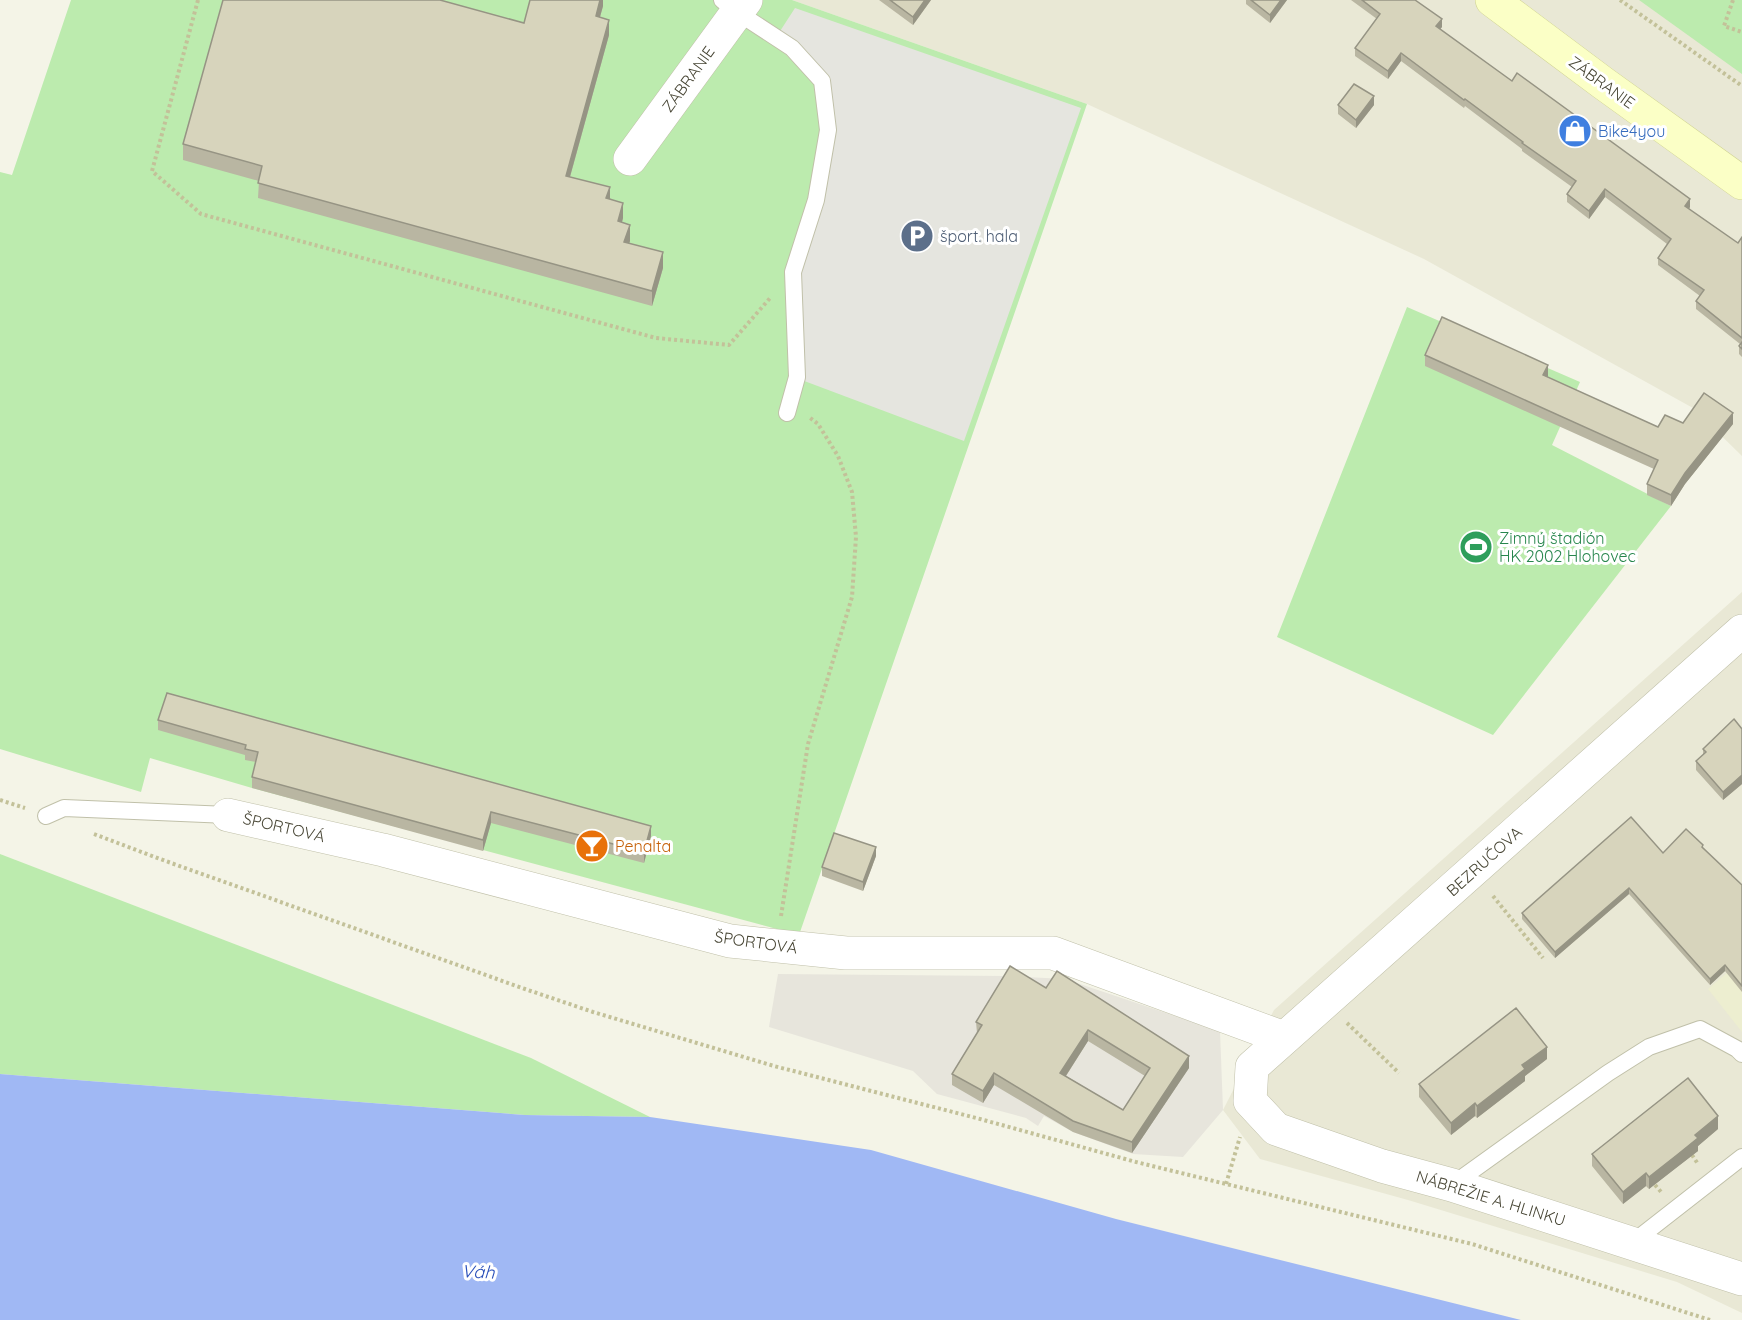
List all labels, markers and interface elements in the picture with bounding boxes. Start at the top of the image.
street label: ZÁBRANIE [657,42,719,116]
street label: ZÁBRANIE [1565,51,1639,113]
shop icon: Bike4you [1557,113,1593,149]
place label: Bike4you [1598,121,1665,141]
parking icon: šport. hala [899,218,935,254]
place label: šport. hala [940,226,1018,246]
place label: Zimný štadión HK 2002 Hlohovec [1499,528,1636,566]
sports icon: Zimný štadión HK 2002 Hlohovec [1458,529,1494,565]
street label: ŠPORTOVÁ [241,808,327,846]
street label: BEZRUČOVA [1442,822,1526,900]
bar icon: Penalta [574,828,610,864]
place label: Penalta [615,836,671,856]
street label: ŠPORTOVÁ [713,926,799,958]
street label: NÁBREŽIE A. HLINKU [1414,1166,1568,1230]
water label: Váh [461,1259,496,1284]

